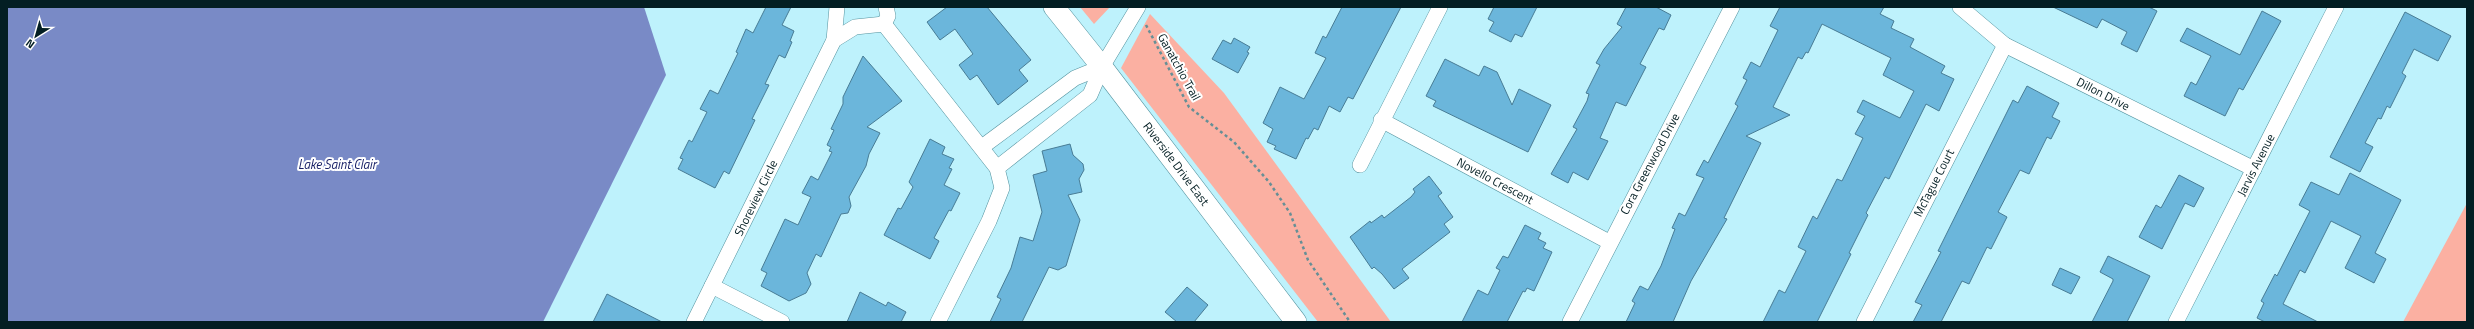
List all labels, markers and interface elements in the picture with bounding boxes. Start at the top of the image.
north arrow [16,16,56,56]
street label: Ganatchio Trail [1153,30,1206,104]
text: N [22,35,38,53]
street label: Dillon Drive [2073,72,2133,115]
street label: Cora Greenwood Drive [1615,110,1684,218]
street label: Riverside Drive East [1139,118,1215,210]
street label: Jarvis Avenue [2232,130,2279,199]
street label: McTague Court [1908,145,1959,220]
street label: Novello Crescent [1453,152,1538,209]
water label: Lake Saint Clair [298,154,378,174]
street label: Shoreview Circle [729,156,782,239]

